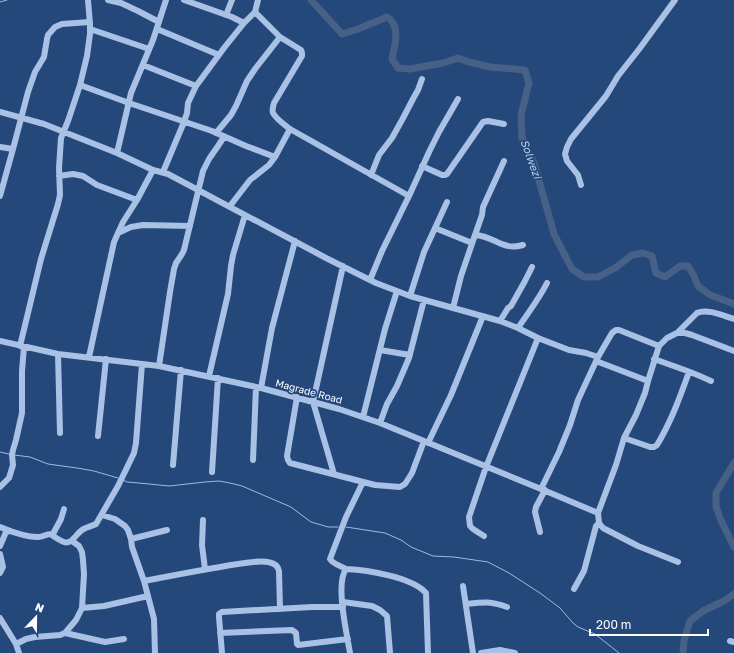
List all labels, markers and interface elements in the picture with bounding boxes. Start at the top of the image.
water label: Solwezi [518,137,545,182]
street label: Magrade Road [274,376,344,406]
north arrow [16,597,56,637]
text: N [34,600,46,615]
scale bar [590,611,708,637]
text: 200 m [596,617,631,632]

